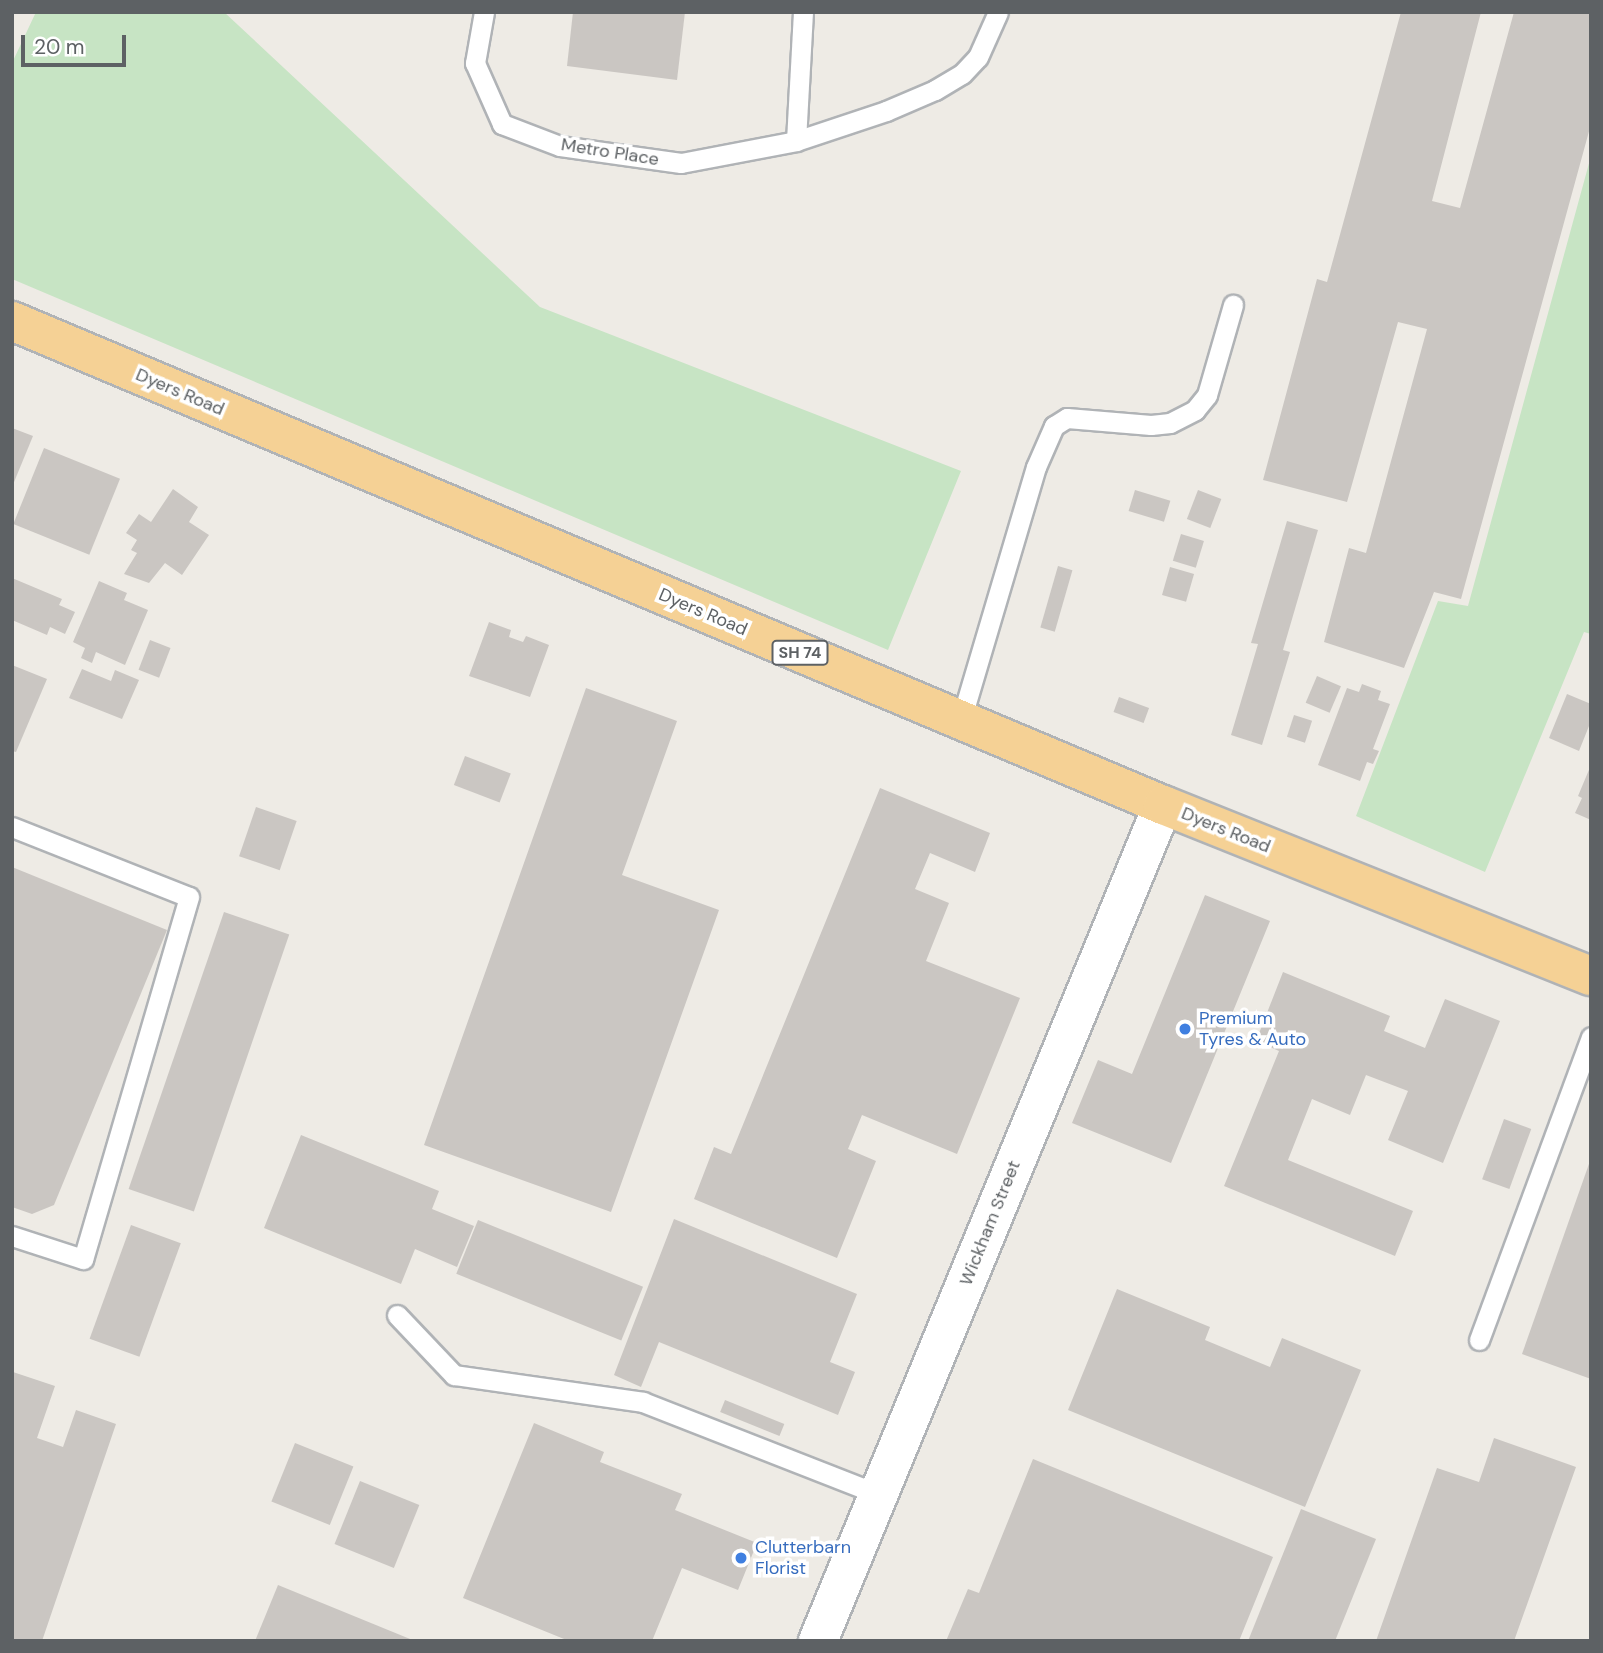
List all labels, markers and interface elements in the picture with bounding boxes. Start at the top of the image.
scale bar [24,21,130,65]
text: 20 m [34,33,85,61]
street label: Metro Place [560,134,660,170]
street label: Dyers Road [132,364,228,420]
street label: Dyers Road [655,584,751,640]
road number: SH 74 [770,640,830,666]
street label: Dyers Road [1178,802,1274,858]
place label: Premium Tyres & Auto [1199,1008,1306,1050]
marker: Premium Tyres & Auto [1177,1021,1193,1037]
street label: Wickham Street [955,1157,1025,1289]
place label: Clutterbarn Florist [755,1537,851,1580]
marker: Clutterbarn Florist [733,1550,749,1566]

